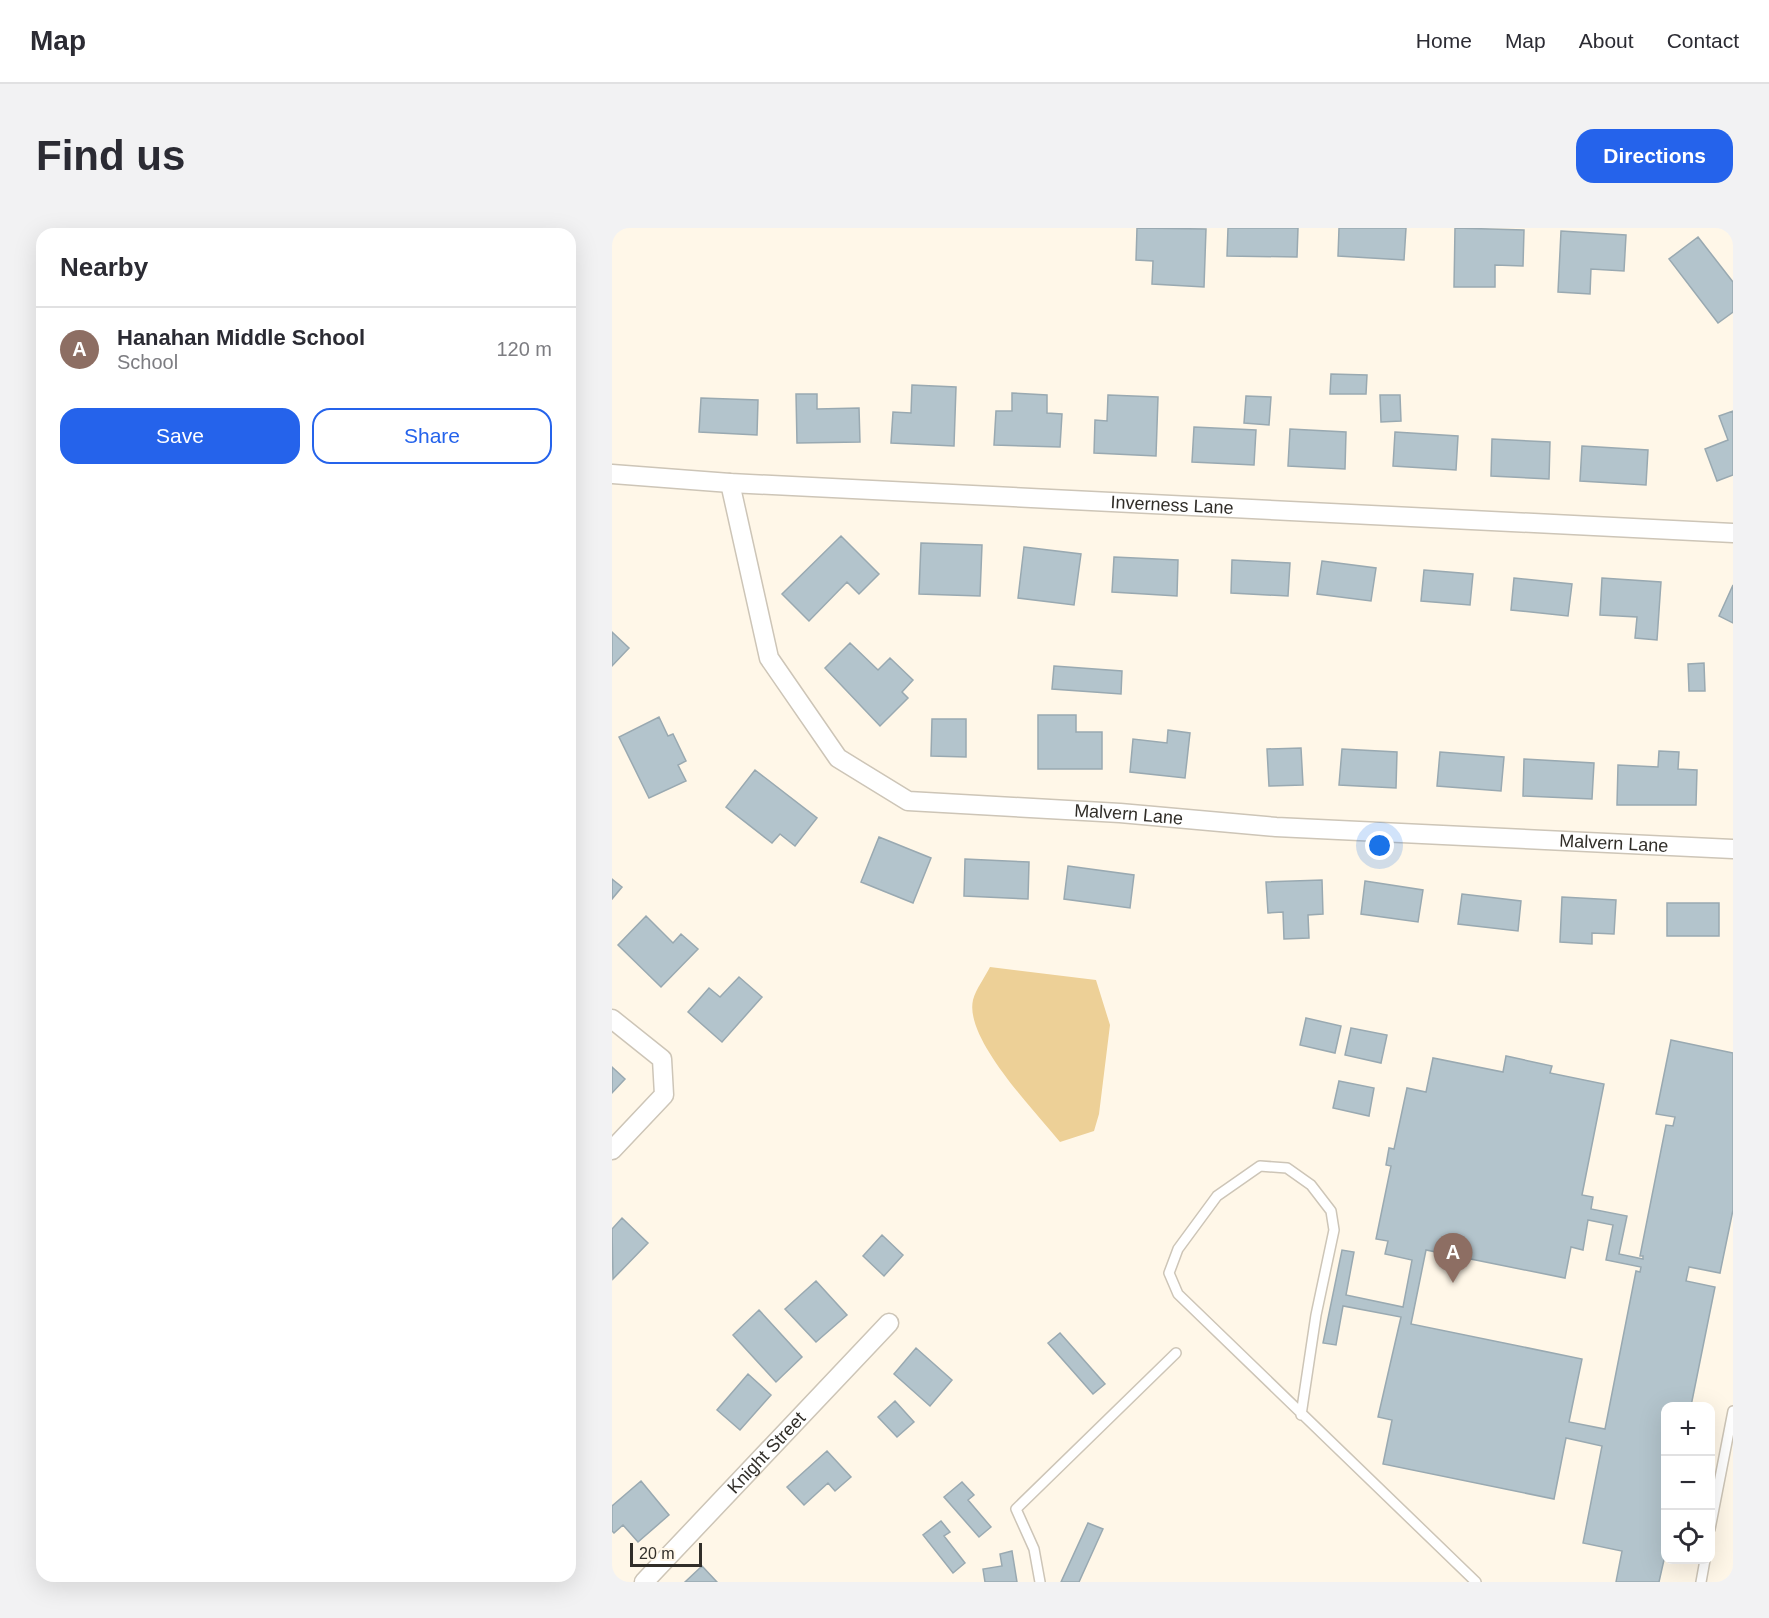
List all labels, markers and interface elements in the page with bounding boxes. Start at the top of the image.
text: Map [30,25,86,56]
text: Home [1416,29,1472,52]
text: Map [1505,29,1546,52]
text: About [1579,29,1634,52]
text: Contact [1667,29,1739,52]
button: Directions [1576,129,1733,183]
text: Find us [36,132,185,179]
text: Nearby [60,252,148,282]
text: Hanahan Middle School [117,325,365,350]
text: A [72,338,87,360]
text: 120 m [496,338,552,360]
text: School [117,351,178,373]
button: Save [60,408,300,464]
button: Share [312,408,552,464]
street label: Inverness Lane [1110,492,1234,518]
street label: Malvern Lane [1074,800,1184,829]
your location [1365,831,1394,860]
street label: Malvern Lane [1559,831,1669,856]
pin: A [1434,1234,1472,1283]
map controls [1661,1402,1715,1564]
button: + [1661,1402,1715,1456]
street label: Knight Street [723,1408,809,1497]
button: − [1661,1456,1715,1510]
button: locate [1661,1510,1715,1564]
scale bar [630,1540,702,1568]
text: 20 m [639,1545,675,1562]

